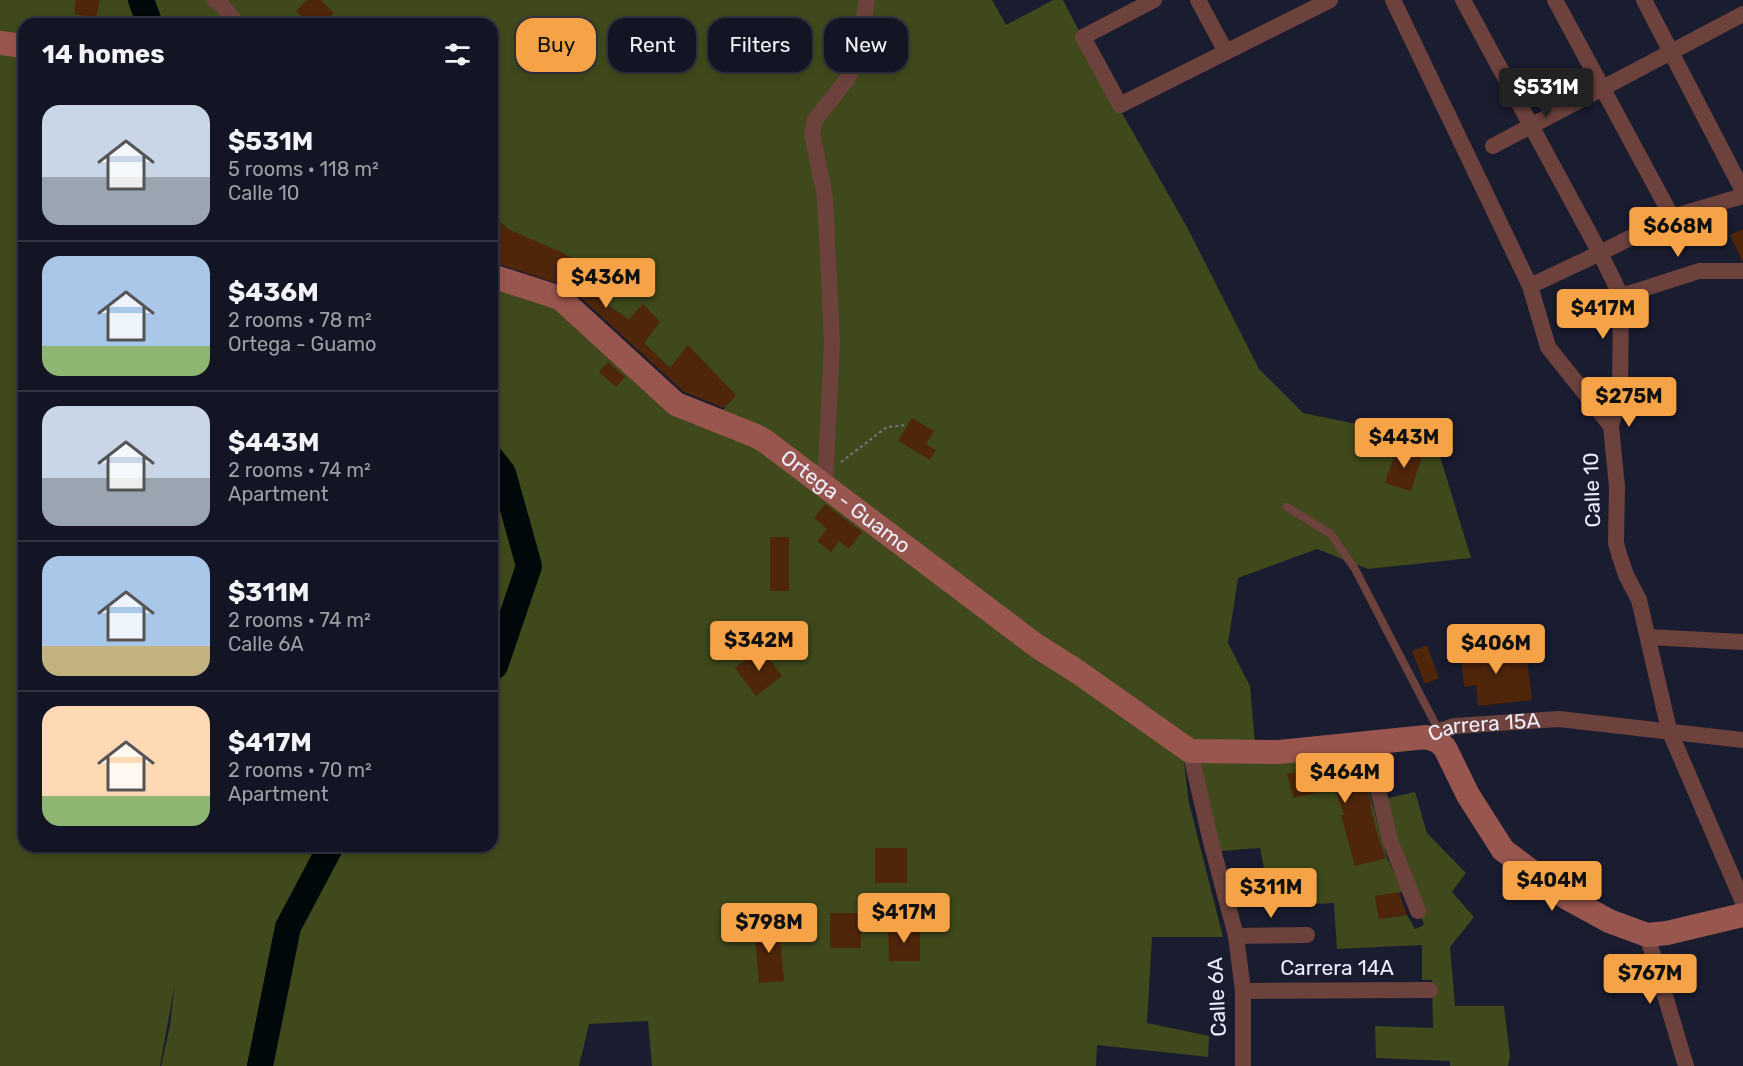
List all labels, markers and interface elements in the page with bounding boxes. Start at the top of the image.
chip: Buy [516,18,596,72]
chip: Rent [608,18,696,72]
chip: Filters [708,18,812,72]
chip: New [824,18,908,72]
icon: filters [441,38,474,71]
text: 14 homes [42,39,165,70]
pin: $531M [1504,68,1588,119]
text: $531M [1513,75,1579,99]
text: $531M [228,126,313,157]
icon: home [90,129,162,201]
text: 5 rooms · 118 m² [228,157,379,181]
text: Calle 10 [228,181,299,205]
pin: $668M [1636,207,1720,258]
text: $668M [1643,214,1713,238]
pin: $436M [564,258,648,309]
text: $436M [571,265,641,289]
text: $436M [228,277,319,308]
icon: home [90,280,162,352]
pin: $417M [1561,289,1645,340]
text: $417M [1571,296,1635,320]
text: 2 rooms · 78 m² [228,308,372,332]
text: Ortega - Guamo [228,332,377,356]
pin: $275M [1587,377,1671,428]
text: $275M [1595,384,1663,408]
pin: $443M [1362,418,1446,469]
text: $443M [1369,425,1439,449]
text: $443M [228,427,320,458]
icon: home [90,430,162,502]
street label: Ortega - Guamo [776,444,916,558]
street label: Calle 10 [1578,452,1605,528]
text: 2 rooms · 74 m² [228,458,371,482]
text: Apartment [228,482,329,506]
text: $311M [228,577,310,608]
icon: home [90,580,162,652]
text: 2 rooms · 74 m² [228,608,371,632]
pin: $342M [717,621,801,672]
pin: $406M [1454,624,1538,675]
text: $342M [724,628,794,652]
text: $406M [1461,631,1531,655]
text: Calle 6A [228,632,304,656]
street label: Carrera 15A [1424,707,1541,746]
text: $417M [228,727,312,758]
icon: home [90,730,162,802]
pin: $464M [1303,753,1387,804]
text: 2 rooms · 70 m² [228,758,372,782]
text: $464M [1310,760,1380,784]
text: Apartment [228,782,329,806]
pin: $404M [1510,861,1594,912]
pin: $311M [1229,868,1313,919]
text: $404M [1517,868,1587,892]
text: $311M [1240,875,1302,899]
pin: $417M [862,893,946,944]
text: $417M [872,900,936,924]
pin: $798M [727,903,811,954]
text: $798M [735,910,803,934]
pin: $767M [1608,954,1692,1005]
street label: Carrera 14A [1280,955,1394,980]
street label: Calle 6A [1202,957,1231,1037]
text: $767M [1618,961,1682,985]

